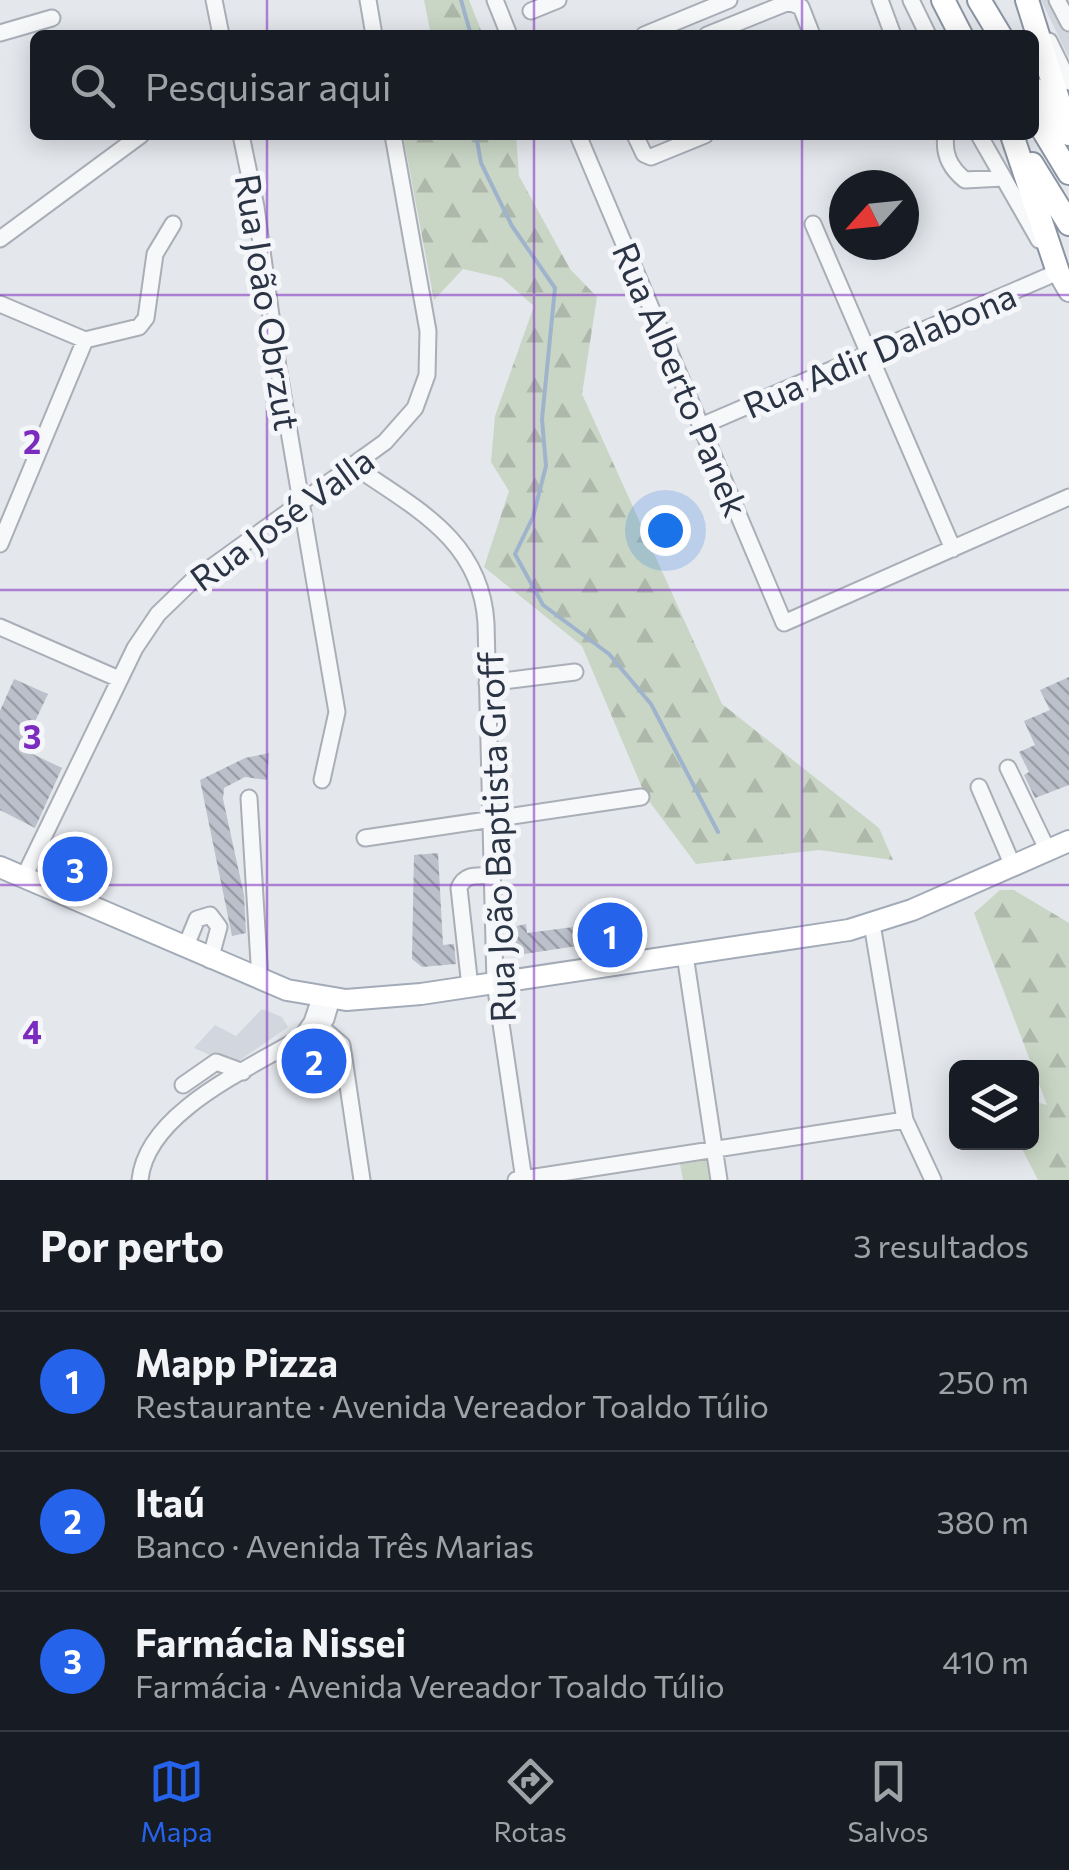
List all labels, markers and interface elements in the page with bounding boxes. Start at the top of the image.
search box [30,30,1039,140]
icon: search [65,58,120,113]
text: Pesquisar aqui [145,62,391,109]
north arrow [829,170,919,260]
street label: Rua João Obrzut [227,171,311,433]
street label: Rua Alberto Panek [605,236,759,522]
street label: Rua Adir Dalabona [736,272,1022,426]
text: 2 [23,421,41,461]
street label: Rua José Valla [181,437,381,599]
your location [640,505,691,556]
street label: Rua João Baptista Groff [467,651,523,1023]
text: 3 [23,716,41,756]
pin: 3 [42,832,108,906]
pin: 1 [578,898,642,972]
text: 4 [22,1011,42,1051]
pin: 2 [282,1024,346,1098]
map controls [949,1060,1039,1150]
button: layers [949,1060,1039,1150]
text: Por perto [40,1219,224,1271]
text: 3 resultados [853,1225,1029,1265]
text: Mapp Pizza [135,1338,338,1385]
text: 1 [65,1361,80,1401]
text: 250 m [938,1361,1029,1401]
text: Restaurante · Avenida Vereador Toaldo Túlio [135,1385,769,1425]
text: Itaú [135,1478,205,1525]
text: 2 [63,1501,82,1541]
text: 380 m [936,1501,1029,1541]
text: Banco · Avenida Três Marias [135,1525,534,1565]
text: Farmácia Nissei [135,1618,406,1665]
text: 3 [63,1641,82,1681]
text: 410 m [942,1641,1029,1681]
text: Farmácia · Avenida Vereador Toaldo Túlio [135,1665,725,1705]
tab: Mapa [140,1754,213,1848]
tab: Rotas [493,1754,567,1848]
tab: Salvos [847,1754,929,1848]

